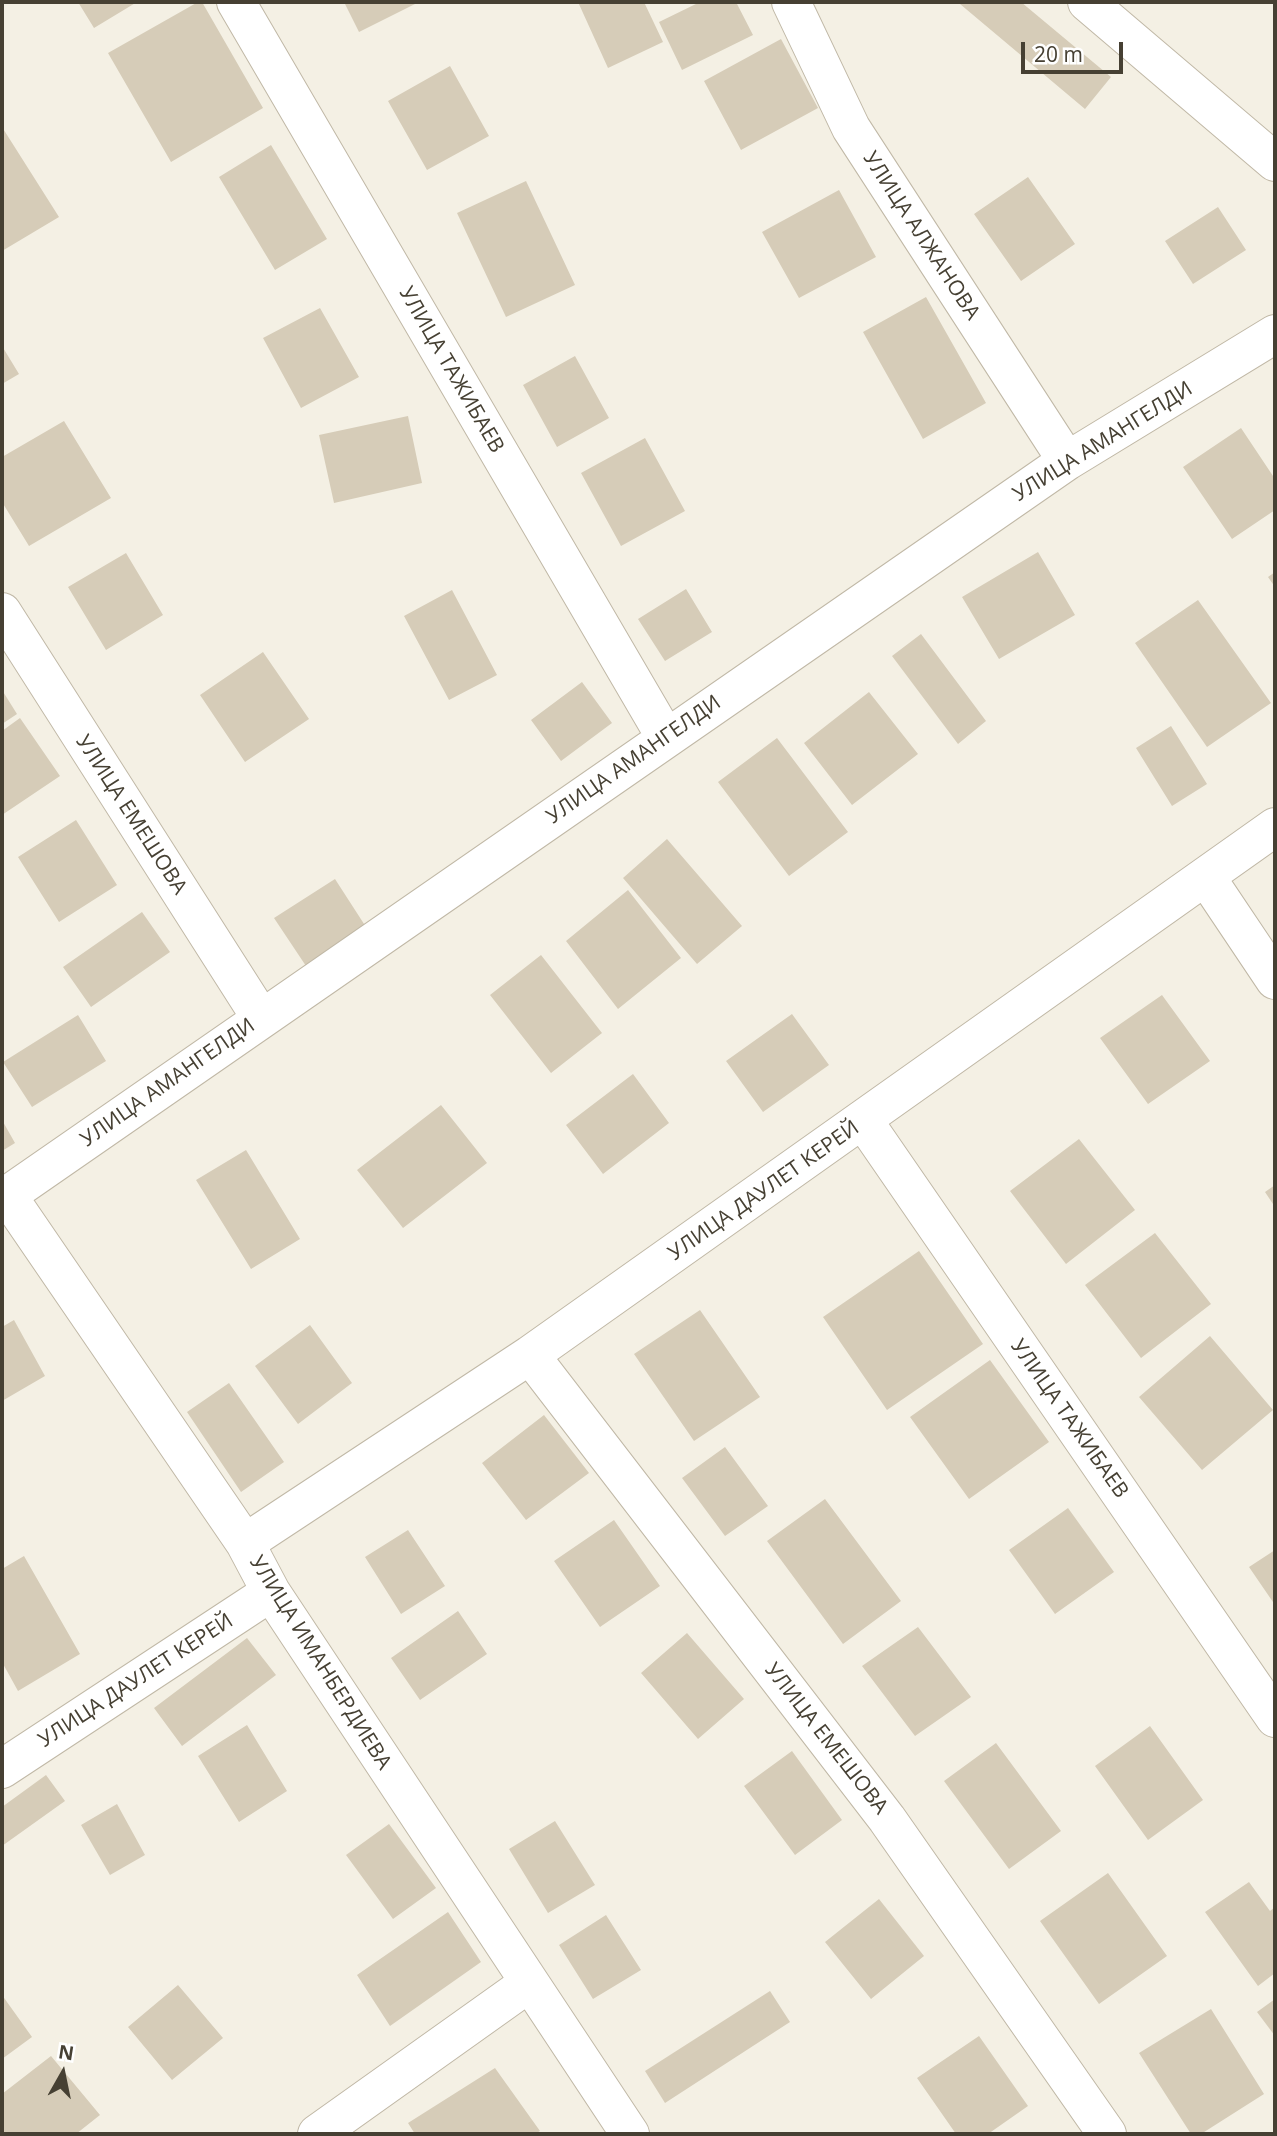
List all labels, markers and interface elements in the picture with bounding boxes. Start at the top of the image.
scale bar [1025,28,1126,72]
text: 20 m [1034,40,1083,68]
street label: УЛИЦА АЛЖАНОВА [857,147,985,325]
street label: УЛИЦА ТАЖИБАЕВ [393,282,509,458]
street label: УЛИЦА АМАНГЕЛДИ [1009,377,1197,507]
street label: УЛИЦА АМАНГЕЛДИ [542,690,726,830]
street label: УЛИЦА ЕМЕШОВА [70,731,192,899]
street label: УЛИЦА АМАНГЕЛДИ [76,1013,260,1153]
street label: УЛИЦА ДАУЛЕТ КЕРЕЙ [664,1116,864,1266]
street label: УЛИЦА ТАЖИБАЕВ [1005,1335,1133,1503]
street label: УЛИЦА ИМАНБЕРДИЕВА [244,1551,396,1775]
street label: УЛИЦА ДАУЛЕТ КЕРЕЙ [34,1609,238,1753]
street label: УЛИЦА ЕМЕШОВА [759,1658,893,1820]
north arrow [28,2038,98,2108]
text: N [57,2038,76,2066]

